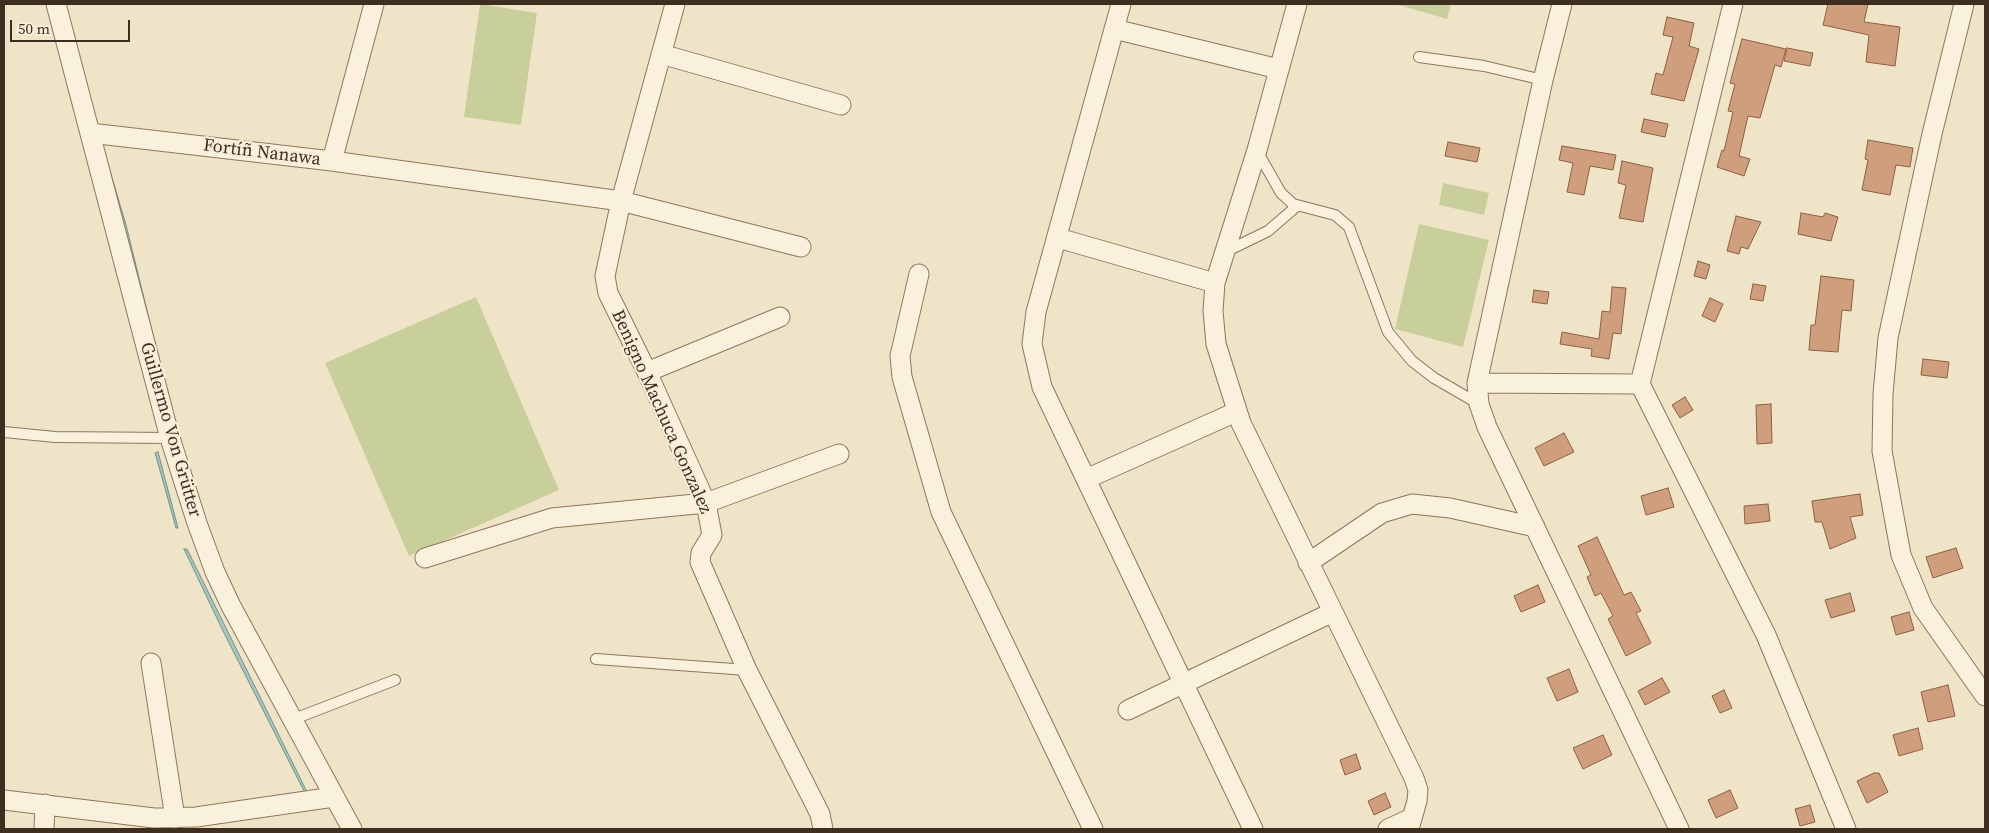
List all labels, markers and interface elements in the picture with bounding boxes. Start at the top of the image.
scale bar [12,10,132,42]
text: 50 m [18,18,50,39]
street label: Fortíñ Nanawa [202,135,322,171]
street label: Benigno Machuca Gonzalez [606,307,716,517]
street label: Guillermo Von Grütter [135,340,205,520]

